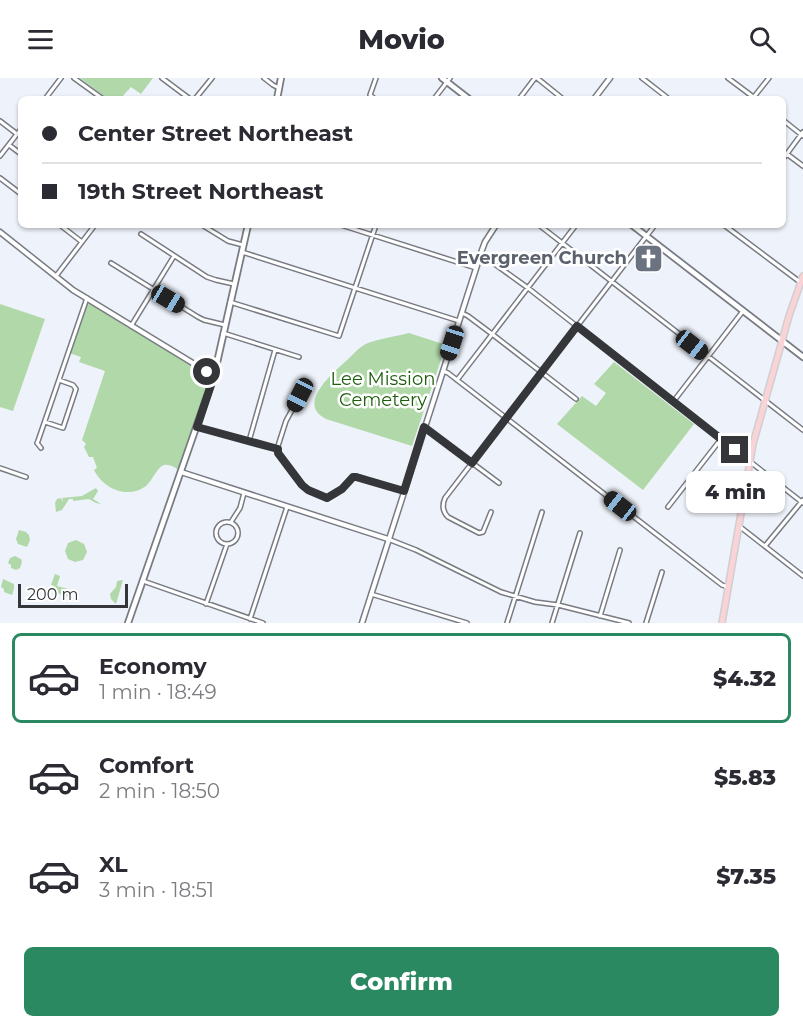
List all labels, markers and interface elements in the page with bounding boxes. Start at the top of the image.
icon: menu [24,23,57,56]
text: Movio [358,23,445,56]
icon: search [746,23,779,56]
text: Center Street Northeast [78,120,353,147]
text: 19th Street Northeast [78,178,324,205]
church icon: Evergreen Church [632,242,664,274]
place label: Evergreen Church [457,247,627,269]
car [148,282,188,316]
car [438,323,466,363]
car [672,327,712,363]
route start [193,358,220,385]
park label: Lee Mission Cemetery [331,368,435,411]
car [284,375,316,415]
route end [721,436,748,463]
callout: 4 min [686,471,784,513]
text: 4 min [705,480,766,504]
car [600,488,640,524]
scale bar [18,581,128,608]
text: 200 m [27,585,78,604]
icon: car [27,651,81,705]
text: Economy [99,653,207,680]
text: $4.32 [713,665,776,692]
text: 1 min · 18:49 [99,680,217,704]
icon: car [27,750,81,804]
text: Comfort [99,752,194,779]
text: $5.83 [714,764,776,791]
text: 2 min · 18:50 [99,779,220,803]
icon: car [27,849,81,903]
text: XL [99,851,128,878]
text: $7.35 [716,863,776,890]
text: 3 min · 18:51 [99,878,214,902]
button: Confirm [24,947,779,1016]

